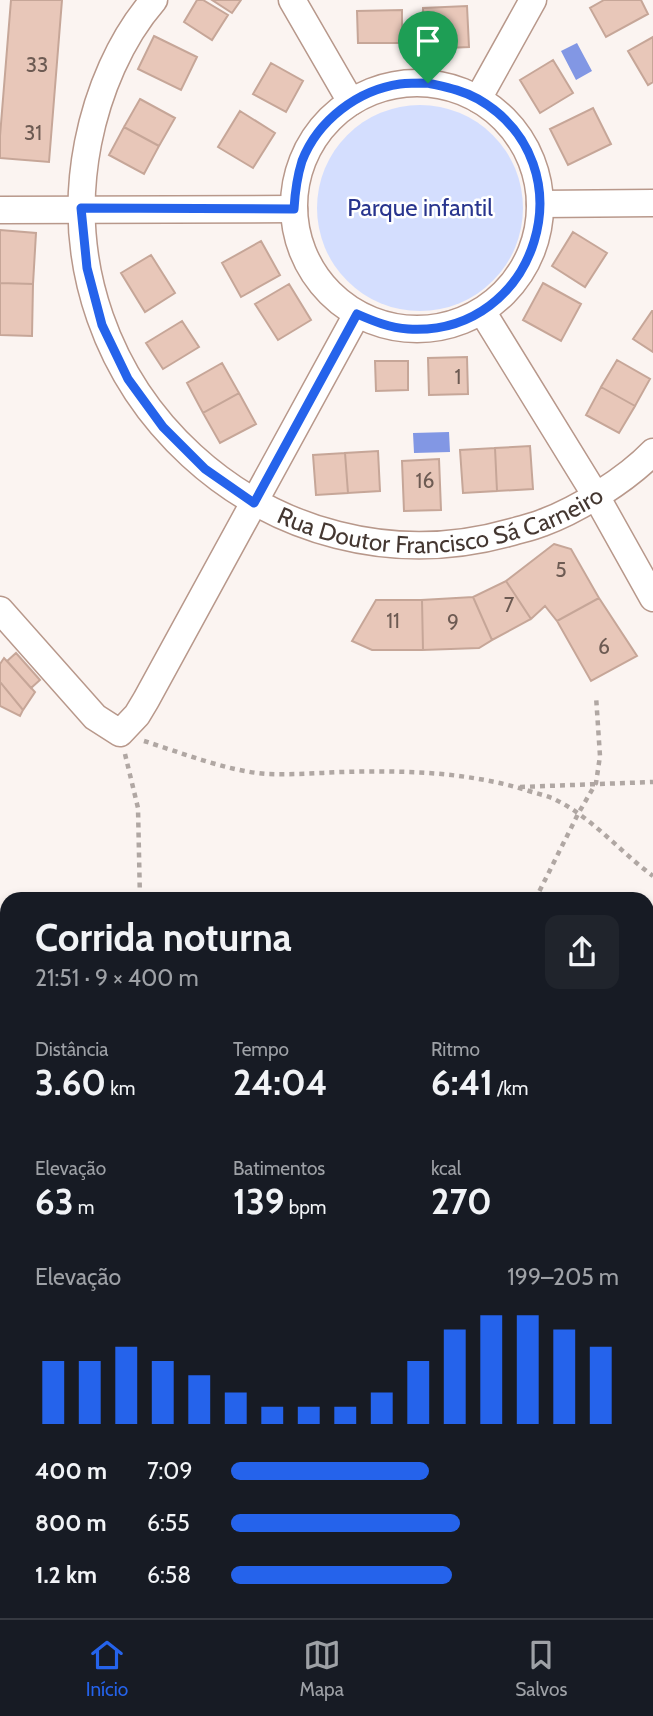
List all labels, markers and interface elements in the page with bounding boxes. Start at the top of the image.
pin [398,11,458,83]
icon: arrive [409,22,447,60]
house number: 33 [26,52,48,77]
house number: 31 [24,120,42,145]
park label: Parque infantil [347,193,493,222]
house number: 1 [455,364,461,389]
house number: 16 [416,468,434,493]
street label: Rua Doutor Francisco Sá Carneiro [273,480,608,559]
house number: 5 [555,557,567,582]
house number: 7 [504,592,515,617]
house number: 11 [386,608,400,633]
house number: 9 [447,609,459,634]
house number: 6 [598,634,610,659]
text: Corrida noturna [35,914,292,961]
button: share [545,915,619,989]
text: 21:51 · 9 × 400 m [35,964,199,992]
text: Distância [35,1038,109,1061]
text: Tempo [233,1038,289,1061]
text: Ritmo [431,1038,480,1061]
text: 3.60 [35,1061,106,1104]
text: 24:04 [233,1061,327,1104]
text: 6:41 [431,1061,493,1104]
text: km [106,1077,135,1100]
text: /km [493,1077,528,1100]
text: Elevação [35,1157,106,1180]
text: Batimentos [233,1157,325,1180]
text: kcal [431,1157,461,1180]
text: 63 [35,1180,74,1223]
text: 139 [233,1180,284,1223]
text: 270 [431,1180,492,1223]
text: m [74,1196,95,1219]
text: bpm [284,1196,327,1219]
text: Elevação [35,1263,121,1291]
text: 199–205 m [507,1263,619,1291]
text: 400 m [35,1457,107,1485]
text: 7:09 [147,1457,192,1485]
text: 800 m [35,1509,107,1537]
text: 6:55 [147,1509,190,1537]
text: 1.2 km [35,1561,97,1589]
text: 6:58 [147,1561,191,1589]
tab: Início [86,1636,128,1701]
tab: Mapa [300,1636,344,1701]
tab: Salvos [515,1636,567,1701]

